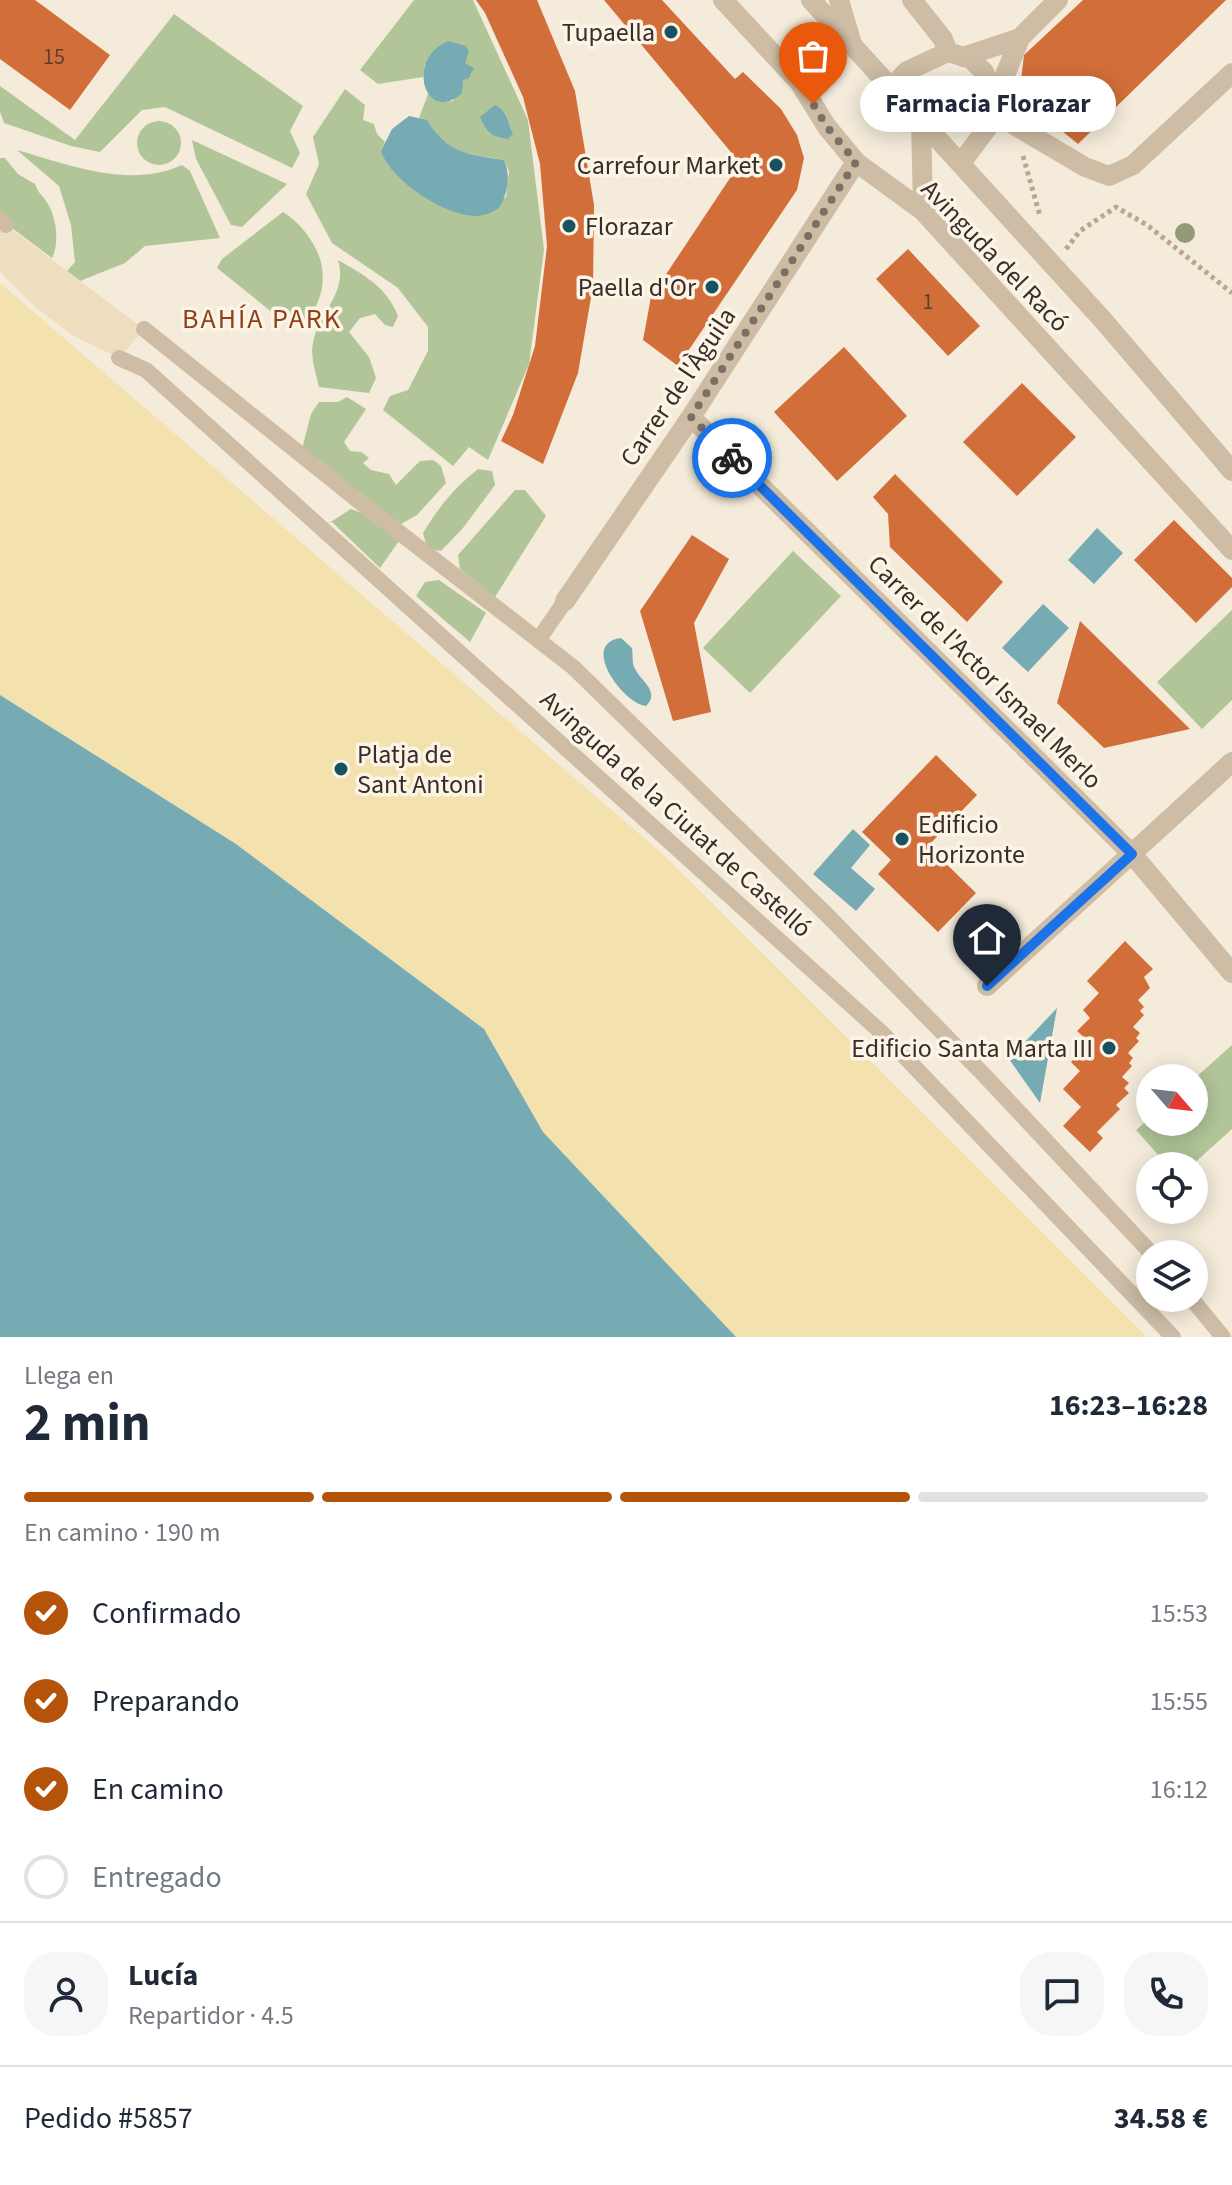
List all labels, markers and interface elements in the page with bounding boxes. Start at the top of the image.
place label: Tupaella [562,14,655,51]
pin [779,22,847,104]
marker: Tupaella [662,23,680,41]
icon: bag [791,34,835,78]
house number: 15 [43,41,65,73]
callout: Farmacia Florazar [861,76,1117,132]
text: Farmacia Florazar [885,85,1091,122]
place label: Carrefour Market [577,147,760,184]
marker: Carrefour Market [767,156,785,174]
street label: Avinguda del Racó [913,172,1077,340]
place label: Florazar [585,208,674,245]
marker: Florazar [560,217,578,235]
place label: Paella d'Or [578,269,697,306]
marker: Paella d'Or [703,278,721,296]
house number: 1 [923,286,933,318]
district label: BAHÍA PARK [182,299,342,339]
street label: Carrer de l'Àguila [611,300,745,474]
courier [692,418,772,498]
icon: bike [710,436,754,480]
street label: Carrer de l'Actor Ismael Merlo [859,546,1111,798]
street label: Avinguda de la Ciutat de Castelló [532,682,820,946]
place label: Platja de Sant Antoni [357,736,484,803]
marker: Platja de Sant Antoni [332,760,350,778]
place label: Edificio Horizonte [918,806,1025,873]
marker: Edificio Horizonte [893,830,911,848]
pin [953,904,1021,986]
icon: home [965,916,1009,960]
place label: Edificio Santa Marta III [851,1030,1093,1067]
marker: Edificio Santa Marta III [1100,1039,1118,1057]
north arrow [1136,1064,1208,1136]
map controls [1136,1064,1208,1312]
button: locate [1136,1152,1208,1224]
button: layers [1136,1240,1208,1312]
text: Llega en [24,1357,114,1394]
text: 16:23–16:28 [1049,1384,1208,1427]
text: 2 min [24,1387,151,1461]
text: En camino · 190 m [24,1514,220,1551]
icon: check [24,1591,68,1635]
text: Confirmado [92,1592,241,1635]
text: 15:53 [1150,1595,1208,1632]
icon: check [24,1679,68,1723]
text: Preparando [92,1680,239,1723]
text: 15:55 [1150,1683,1208,1720]
icon: check [24,1767,68,1811]
text: En camino [92,1768,224,1811]
text: 16:12 [1150,1771,1208,1808]
text: Entregado [92,1856,222,1899]
button: person [24,1952,108,2036]
button: chat [1020,1952,1104,2036]
button: phone [1124,1952,1208,2036]
text: Lucía [128,1954,198,1997]
text: Repartidor · 4.5 [128,1997,294,2034]
text: Pedido #5857 [24,2097,193,2140]
text: 34.58 € [1114,2097,1208,2140]

